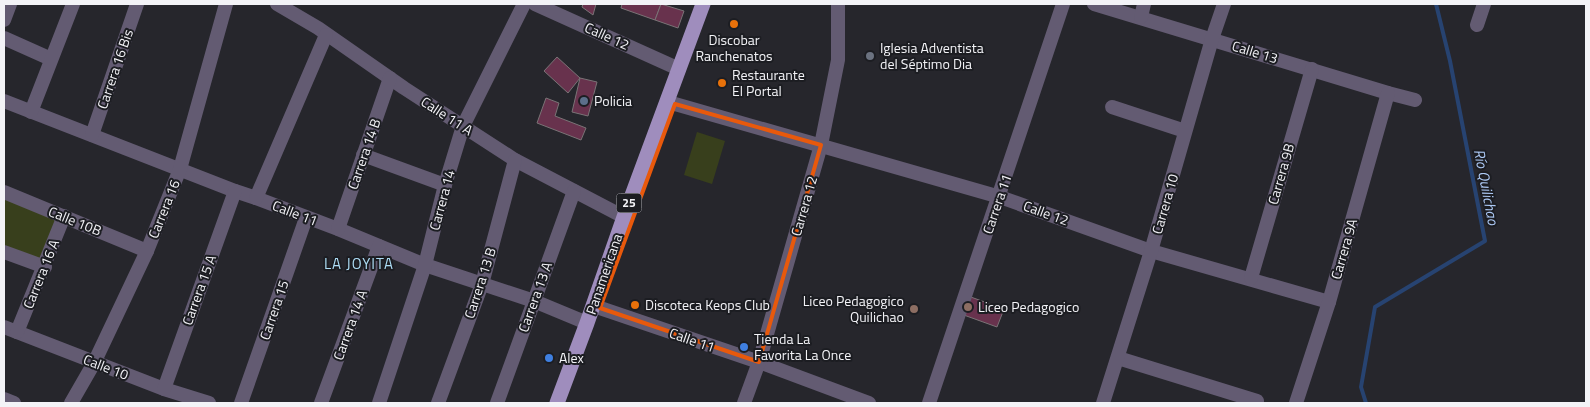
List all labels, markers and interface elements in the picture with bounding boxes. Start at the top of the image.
street label: Calle 12 [581,16,633,55]
marker: Discobar Ranchenatos [728,18,740,30]
street label: Carrera 16 Bis [91,26,138,112]
place label: Discobar Ranchenatos [695,29,773,66]
street label: Calle 13 [1230,35,1281,68]
place label: Iglesia Adventista del Séptimo Dia [880,37,984,74]
marker: Iglesia Adventista del Séptimo Dia [864,50,876,62]
place label: Restaurante El Portal [732,64,805,101]
marker: Restaurante El Portal [716,77,728,89]
place label: Policia [594,90,632,111]
street label: Calle 11 A [417,91,478,141]
marker: Policia [578,95,590,107]
street label: Carrera 14 B [342,116,385,192]
street label: Carrera 9B [1262,141,1299,207]
water label: Río Quilichao [1468,147,1505,227]
street label: Carrera 14 [423,167,460,232]
street label: Carrera 11 [977,171,1017,237]
street label: Carrera 10 [1146,171,1183,236]
street label: Carrera 12 [785,173,822,238]
street label: Carrera 16 [142,176,185,241]
street label: Calle 11 [270,194,321,231]
road number: 25 [616,194,642,212]
street label: Calle 12 [1021,195,1072,230]
street label: Calle 10B [45,200,105,241]
street label: Carrera 9A [1325,215,1362,282]
street label: Panamericana [580,231,627,317]
street label: Carrera 16 A [17,235,64,312]
street label: Carrera 13 B [458,245,501,321]
street label: Carrera 15 A [176,251,221,328]
district label: LA JOYITA [324,252,394,275]
street label: Carrera 13 A [512,258,557,335]
street label: Carrera 15 [254,277,294,343]
street label: Carrera 14 A [327,286,372,363]
place label: Liceo Pedagogico Quilichao [803,290,904,327]
place label: Discoteca Keops Club [645,294,770,315]
place label: Liceo Pedagogico [978,296,1079,317]
marker: Discoteca Keops Club [629,299,641,311]
marker: Liceo Pedagogico [962,301,974,313]
marker: Liceo Pedagogico Quilichao [908,303,920,315]
street label: Calle 11 [667,322,718,357]
place label: Tienda La Favorita La Once [754,328,851,365]
marker: Tienda La Favorita La Once [738,341,750,353]
place label: Alex [559,347,585,368]
street label: Calle 10 [81,348,132,385]
marker: Alex [543,352,555,364]

